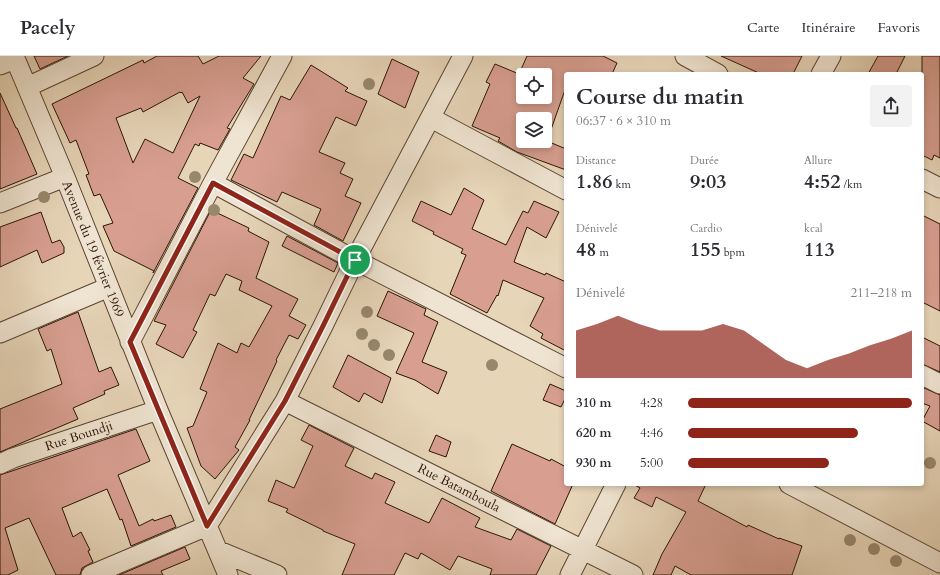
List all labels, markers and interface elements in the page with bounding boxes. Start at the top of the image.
text: Pacely [20,15,75,41]
text: Carte [747,18,780,37]
text: Itinéraire [802,18,856,37]
text: Favoris [878,18,920,37]
map controls [516,68,552,148]
button: locate [516,68,552,104]
text: Course du matin [576,82,744,112]
button: share [870,85,912,127]
button: layers [516,112,552,148]
text: 06:37 · 6 × 310 m [576,112,671,130]
text: Distance [576,153,616,168]
text: Durée [690,153,719,168]
text: Allure [804,153,832,168]
text: 1.86 [576,168,613,195]
text: 9:03 [690,168,727,195]
text: 4:52 [804,168,841,195]
text: km [613,177,631,192]
text: /km [841,177,862,192]
street label: Avenue du 19 février 1969 [57,178,129,320]
text: Dénivelé [576,221,618,236]
text: Cardio [690,221,722,236]
text: kcal [804,221,822,236]
text: 48 [576,236,597,263]
text: 155 [690,236,721,263]
text: 113 [804,236,835,263]
pin [338,243,372,277]
text: m [597,245,609,260]
text: bpm [721,245,745,260]
icon: arrive [344,249,366,271]
text: Dénivelé [576,284,625,302]
text: 211–218 m [850,284,912,302]
text: 310 m [576,394,611,412]
text: 4:28 [640,394,663,412]
street label: Rue Boundji [43,416,115,455]
text: 620 m [576,424,611,442]
text: 4:46 [640,424,663,442]
text: 930 m [576,454,611,472]
text: 5:00 [640,454,663,472]
street label: Rue Batamboula [414,459,504,517]

